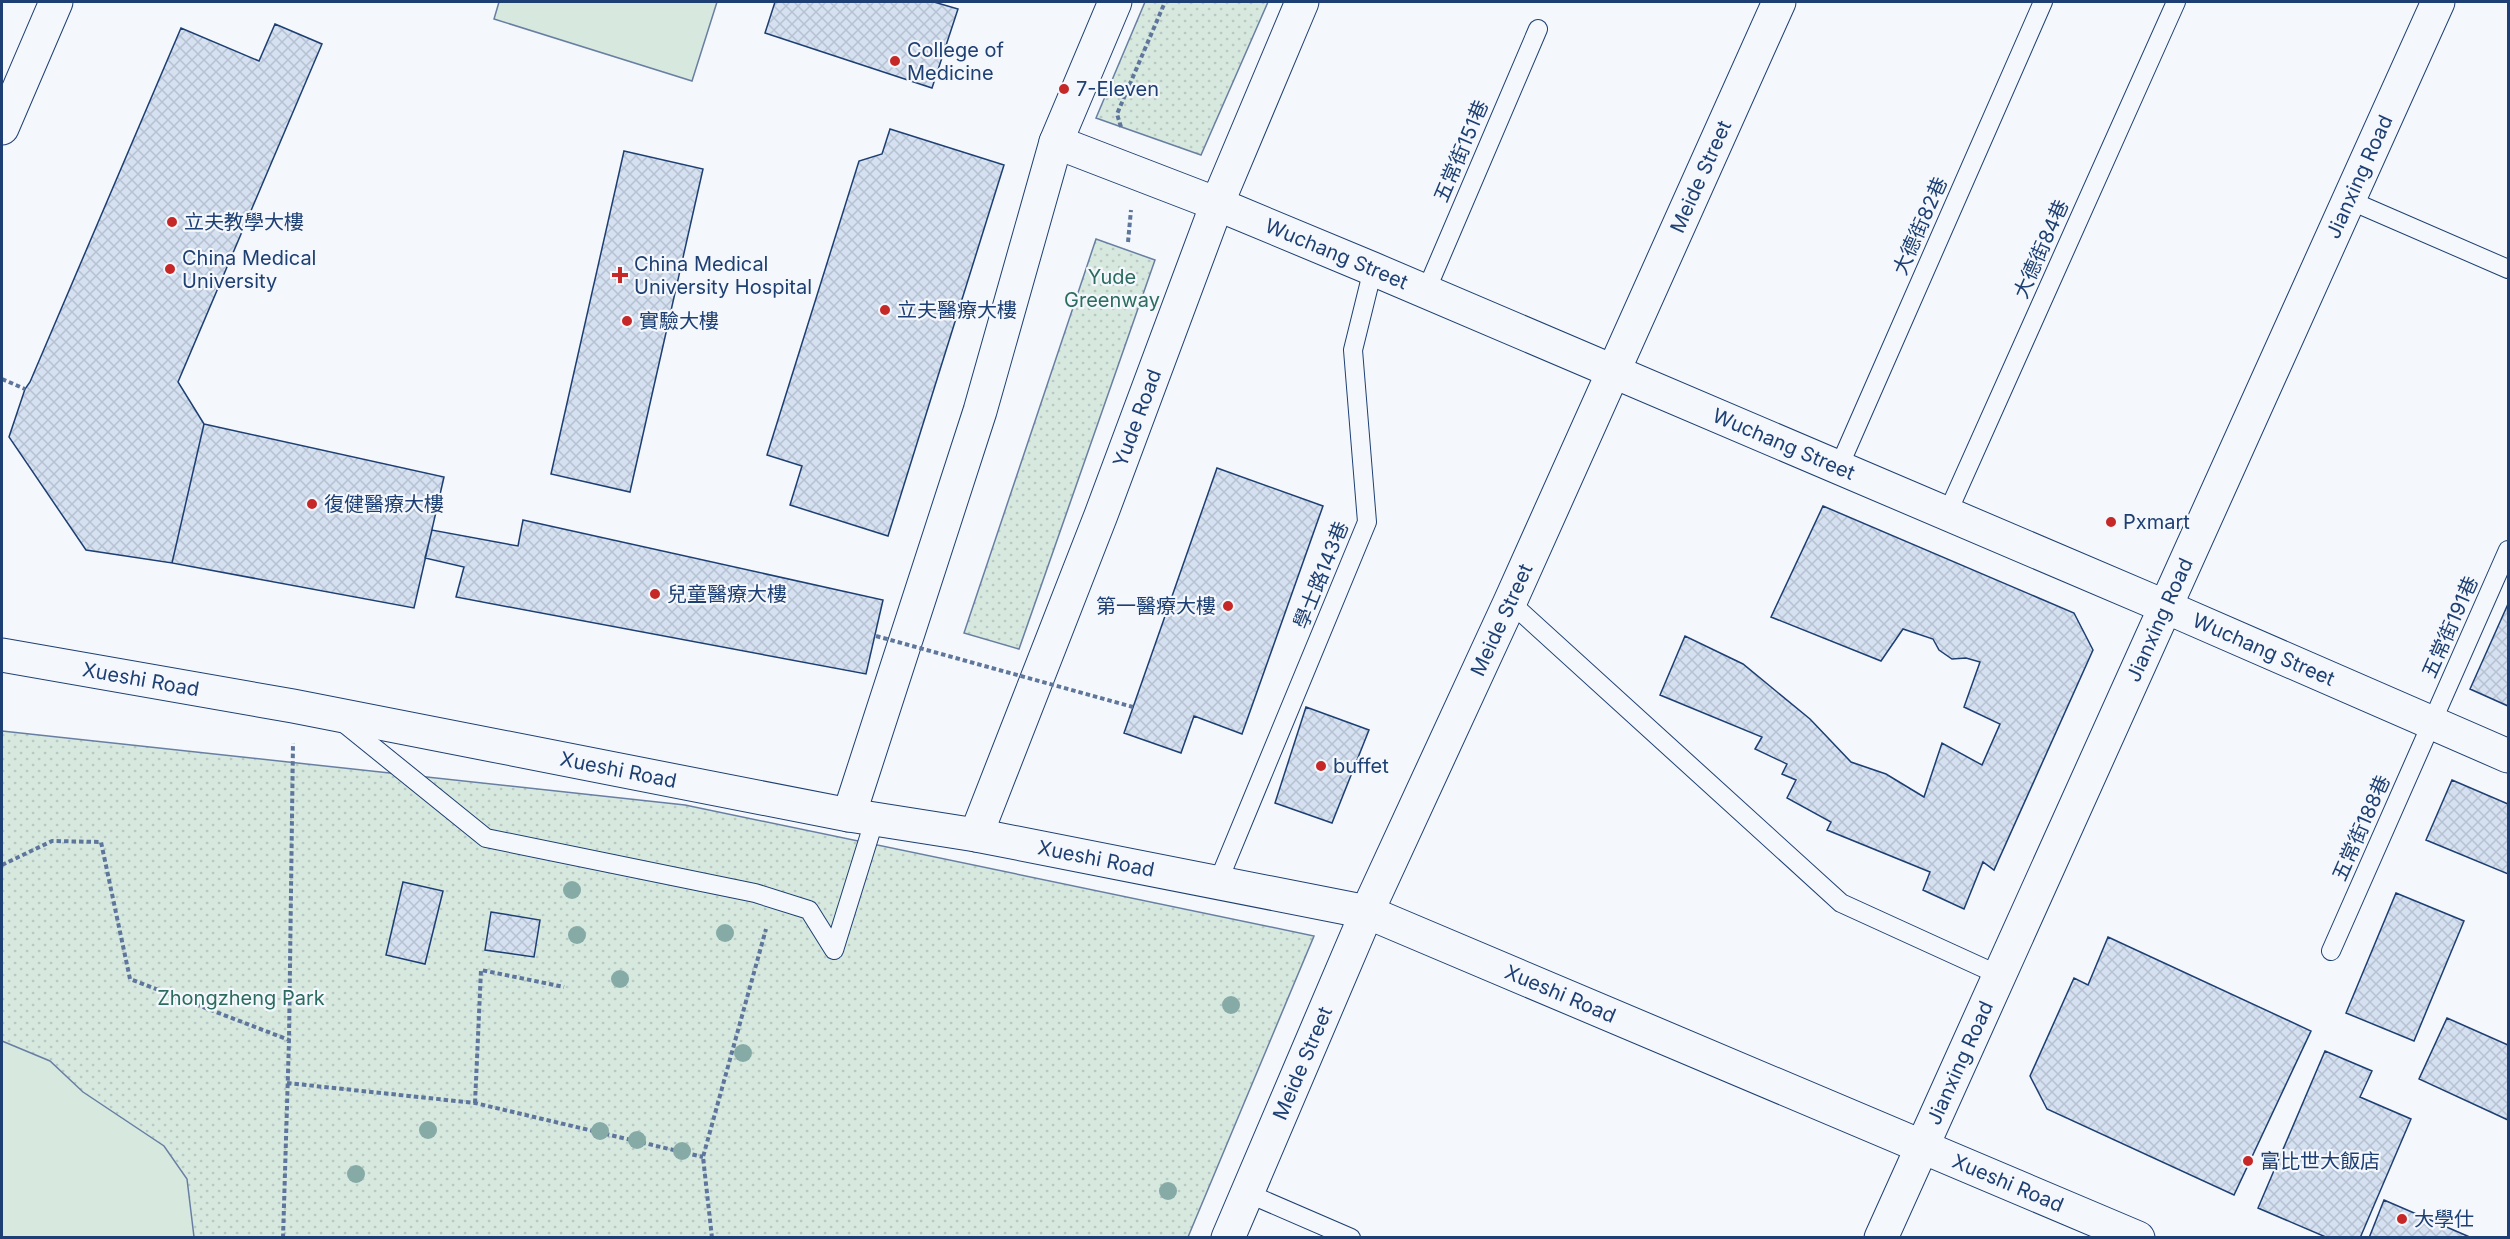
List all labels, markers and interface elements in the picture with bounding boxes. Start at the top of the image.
place label: College of Medicine [907,38,1004,85]
marker: College of Medicine [888,54,902,68]
place label: 7-Eleven [1076,77,1159,101]
marker: 7-Eleven [1057,82,1071,96]
street label: 五常街151巷 [1429,96,1493,206]
street label: Jianxing Road [2321,111,2398,242]
street label: Meide Street [1665,116,1737,237]
street label: 大德街82巷 [1888,173,1952,279]
street label: 大德街84巷 [2009,196,2073,302]
place label: 立夫教學大樓 [184,210,304,234]
street label: Wuchang Street [1262,213,1412,295]
marker: 立夫教學大樓 [165,215,179,229]
place label: China Medical University [182,246,316,293]
place label: China Medical University Hospital [634,252,812,299]
marker: China Medical University [163,262,177,276]
park label: Yude Greenway [1064,265,1160,312]
marker: China Medical University Hospital [611,266,629,284]
place label: 立夫醫療大樓 [897,298,1017,322]
marker: 立夫醫療大樓 [878,303,892,317]
place label: 實驗大樓 [639,309,719,333]
marker: 實驗大樓 [620,314,634,328]
street label: Yude Road [1108,366,1166,470]
street label: Wuchang Street [1709,403,1859,485]
place label: 復健醫療大樓 [324,492,444,516]
marker: 復健醫療大樓 [305,497,319,511]
place label: Pxmart [2123,510,2190,534]
marker: Pxmart [2104,515,2118,529]
street label: 學士路143巷 [1289,518,1353,632]
street label: Jianxing Road [2121,554,2198,685]
street label: Meide Street [1466,560,1538,680]
street label: 五常街191巷 [2417,572,2483,682]
place label: 兒童醫療大樓 [667,582,787,606]
marker: 兒童醫療大樓 [648,587,662,601]
place label: 第一醫療大樓 [1096,594,1216,618]
marker: 第一醫療大樓 [1221,599,1235,613]
street label: Wuchang Street [2189,608,2339,691]
street label: Xueshi Road [81,657,201,701]
street label: Xueshi Road [558,747,679,793]
place label: buffet [1333,754,1389,778]
marker: buffet [1314,759,1328,773]
street label: 五常街188巷 [2327,772,2395,884]
street label: Xueshi Road [1036,835,1156,882]
street label: Xueshi Road [1501,960,1619,1028]
park label: Zhongzheng Park [157,986,325,1010]
street label: Jianxing Road [1922,997,1998,1129]
street label: Meide Street [1268,1003,1337,1123]
street label: Xueshi Road [1949,1149,2067,1217]
place label: 富比世大飯店 [2260,1149,2380,1173]
marker: 富比世大飯店 [2241,1154,2255,1168]
place label: 大學仕 [2414,1207,2474,1231]
marker: 大學仕 [2395,1212,2409,1226]

